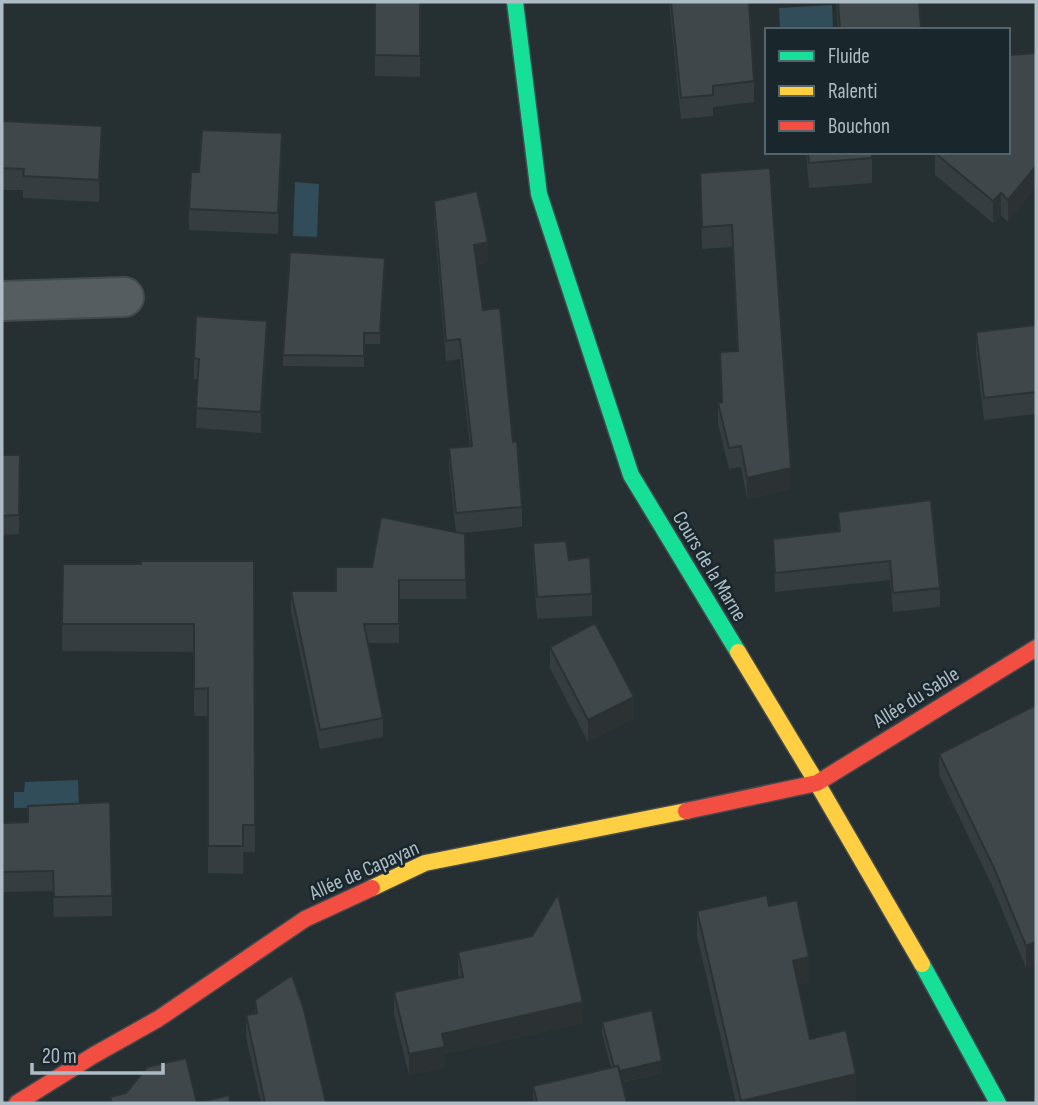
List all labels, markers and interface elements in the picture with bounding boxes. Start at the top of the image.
legend [765,28,1010,154]
text: Fluide [828,44,870,69]
text: Ralenti [828,79,877,104]
text: Bouchon [828,114,890,139]
street label: Cours de la Marne [667,507,752,626]
street label: Allée du Sable [868,661,964,734]
street label: Allée de Capayan [305,835,423,906]
scale bar [32,1032,163,1076]
text: 20 m [42,1044,77,1069]

